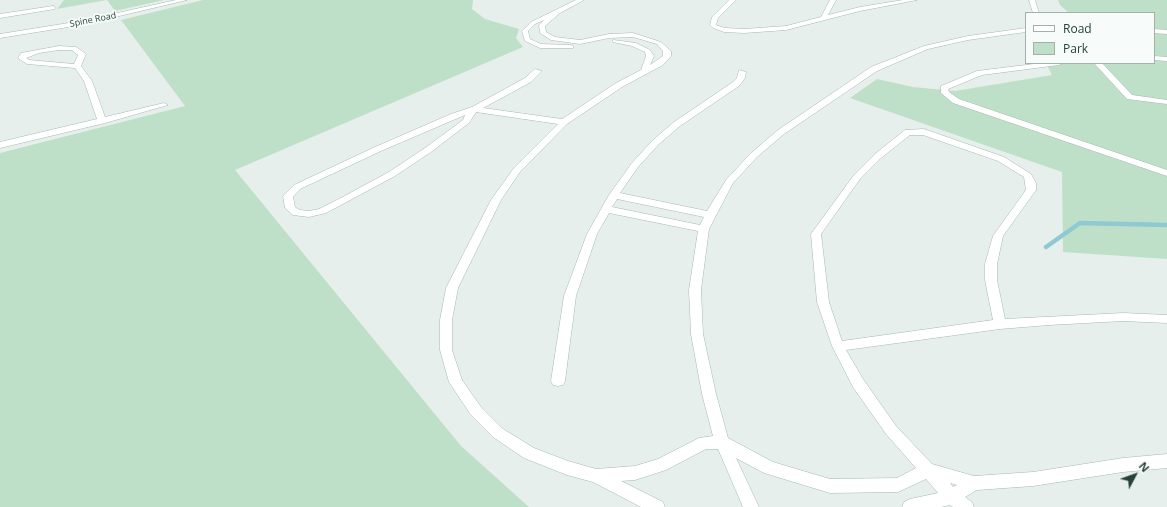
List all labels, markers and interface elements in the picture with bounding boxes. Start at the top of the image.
street label: Spine Road [69,10,117,30]
legend [1025,12,1155,64]
text: Road [1063,20,1092,37]
text: Park [1063,40,1088,57]
north arrow [1115,455,1155,495]
text: N [1136,458,1153,475]

